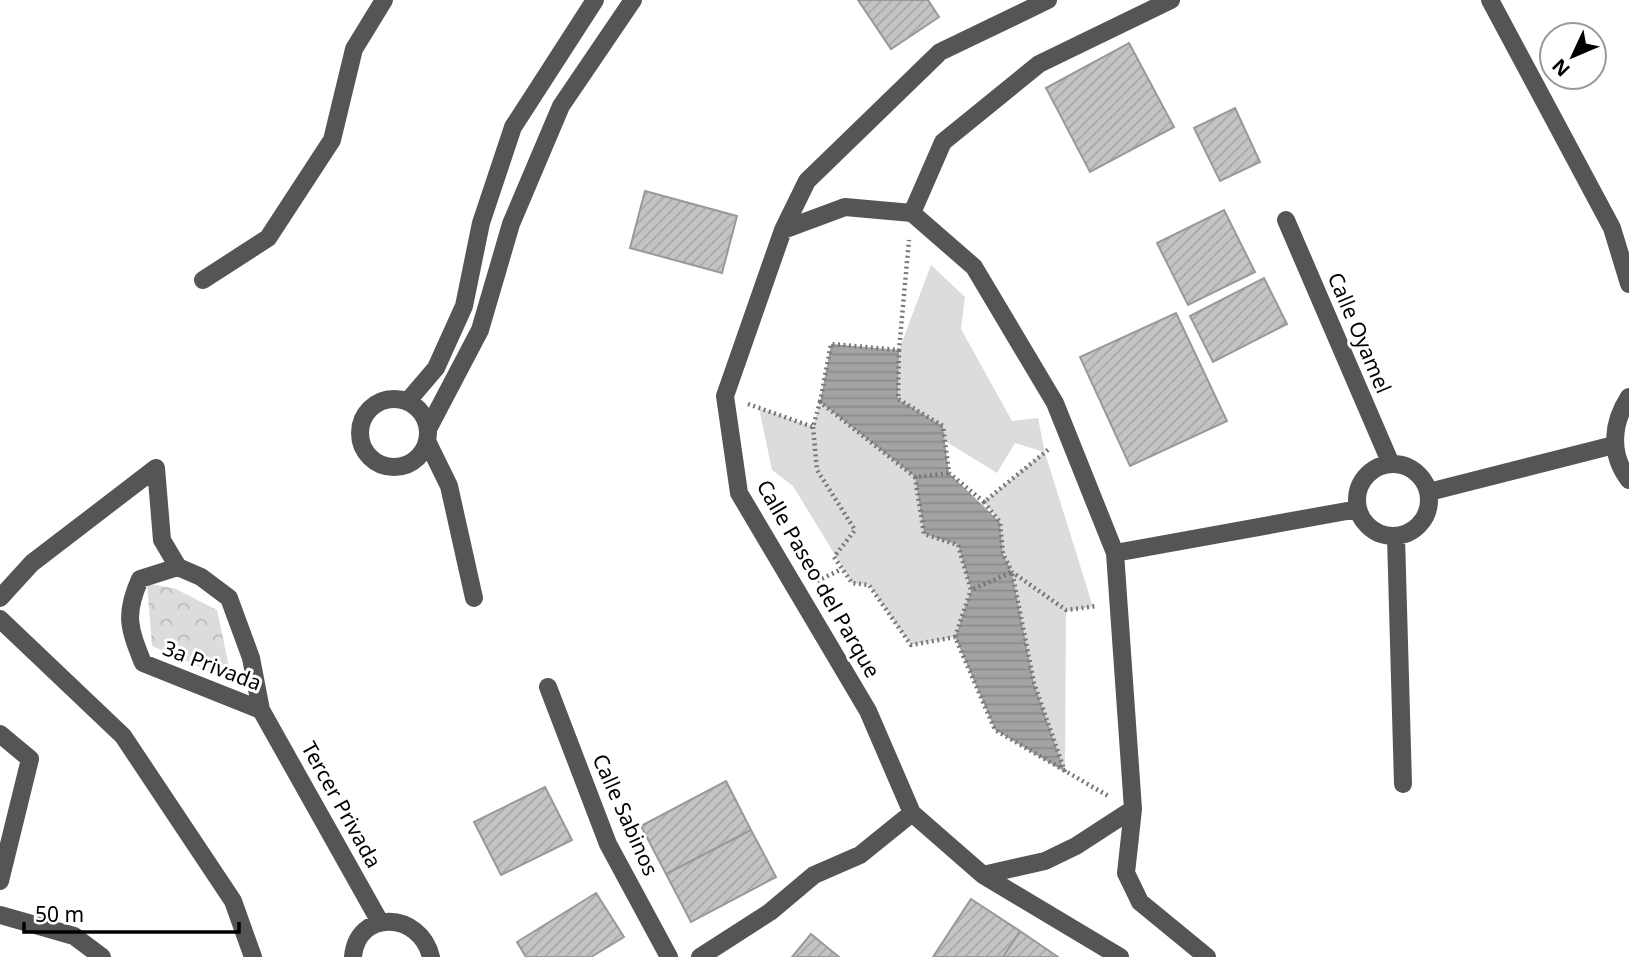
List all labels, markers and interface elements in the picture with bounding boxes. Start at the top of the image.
north arrow [1538,21,1608,91]
text: N [1546,53,1575,82]
street label: Calle Oyamel [1322,268,1398,397]
street label: Calle Paseo del Parque [751,475,887,682]
street label: 3a Privada [159,634,266,697]
street label: Tercer Privada [296,736,388,873]
street label: Calle Sabinos [587,749,665,880]
scale bar [24,890,240,934]
text: 50 m [35,900,84,928]

